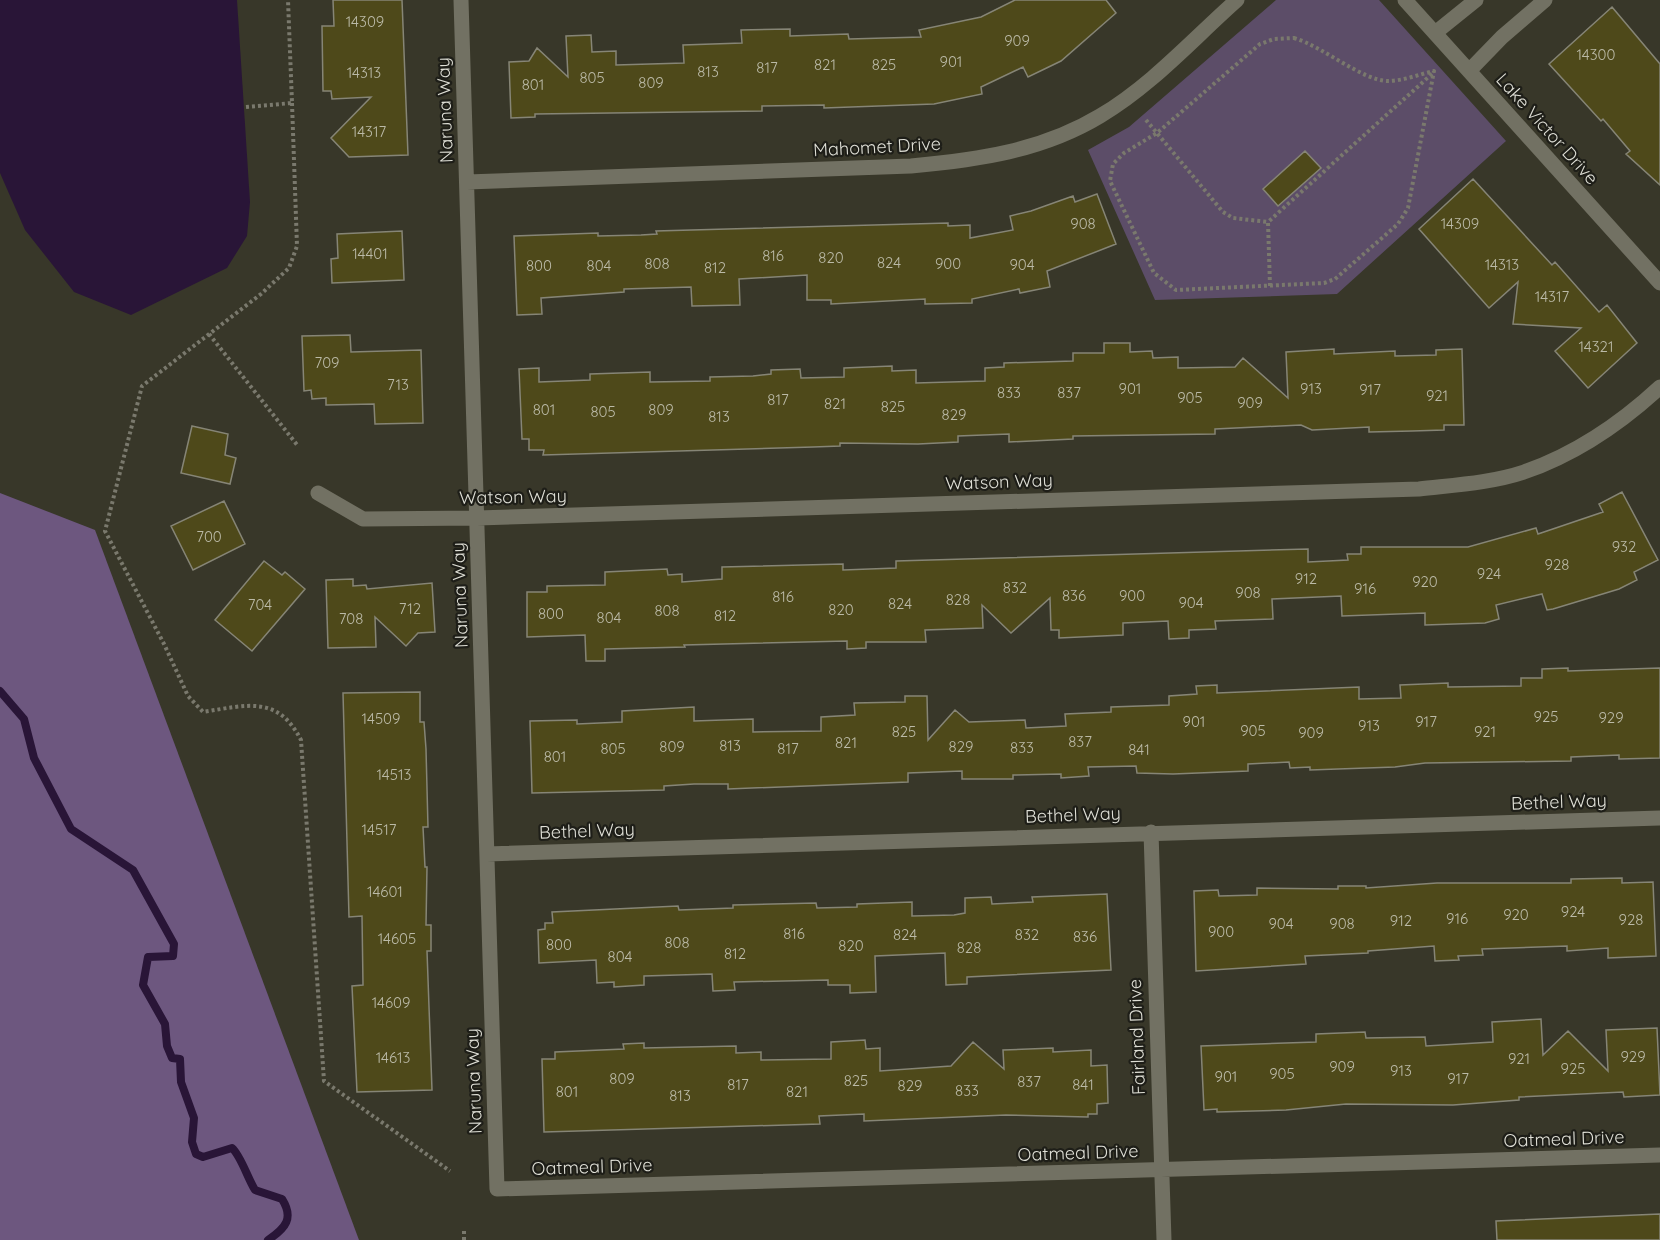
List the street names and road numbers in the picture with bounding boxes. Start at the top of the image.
street label: Naruna Way [431,57,458,163]
street label: Lake Victor Drive [1491,68,1603,189]
street label: Mahomet Drive [813,132,941,161]
street label: Watson Way [945,468,1053,495]
street label: Watson Way [459,484,567,509]
street label: Naruna Way [446,542,473,648]
street label: Bethel Way [1511,788,1607,815]
street label: Bethel Way [1025,801,1121,828]
street label: Bethel Way [539,817,635,844]
street label: Fairland Drive [1123,979,1150,1095]
street label: Naruna Way [460,1028,487,1134]
street label: Oatmeal Drive [1503,1125,1625,1152]
street label: Oatmeal Drive [1017,1139,1139,1166]
street label: Oatmeal Drive [531,1153,653,1180]

